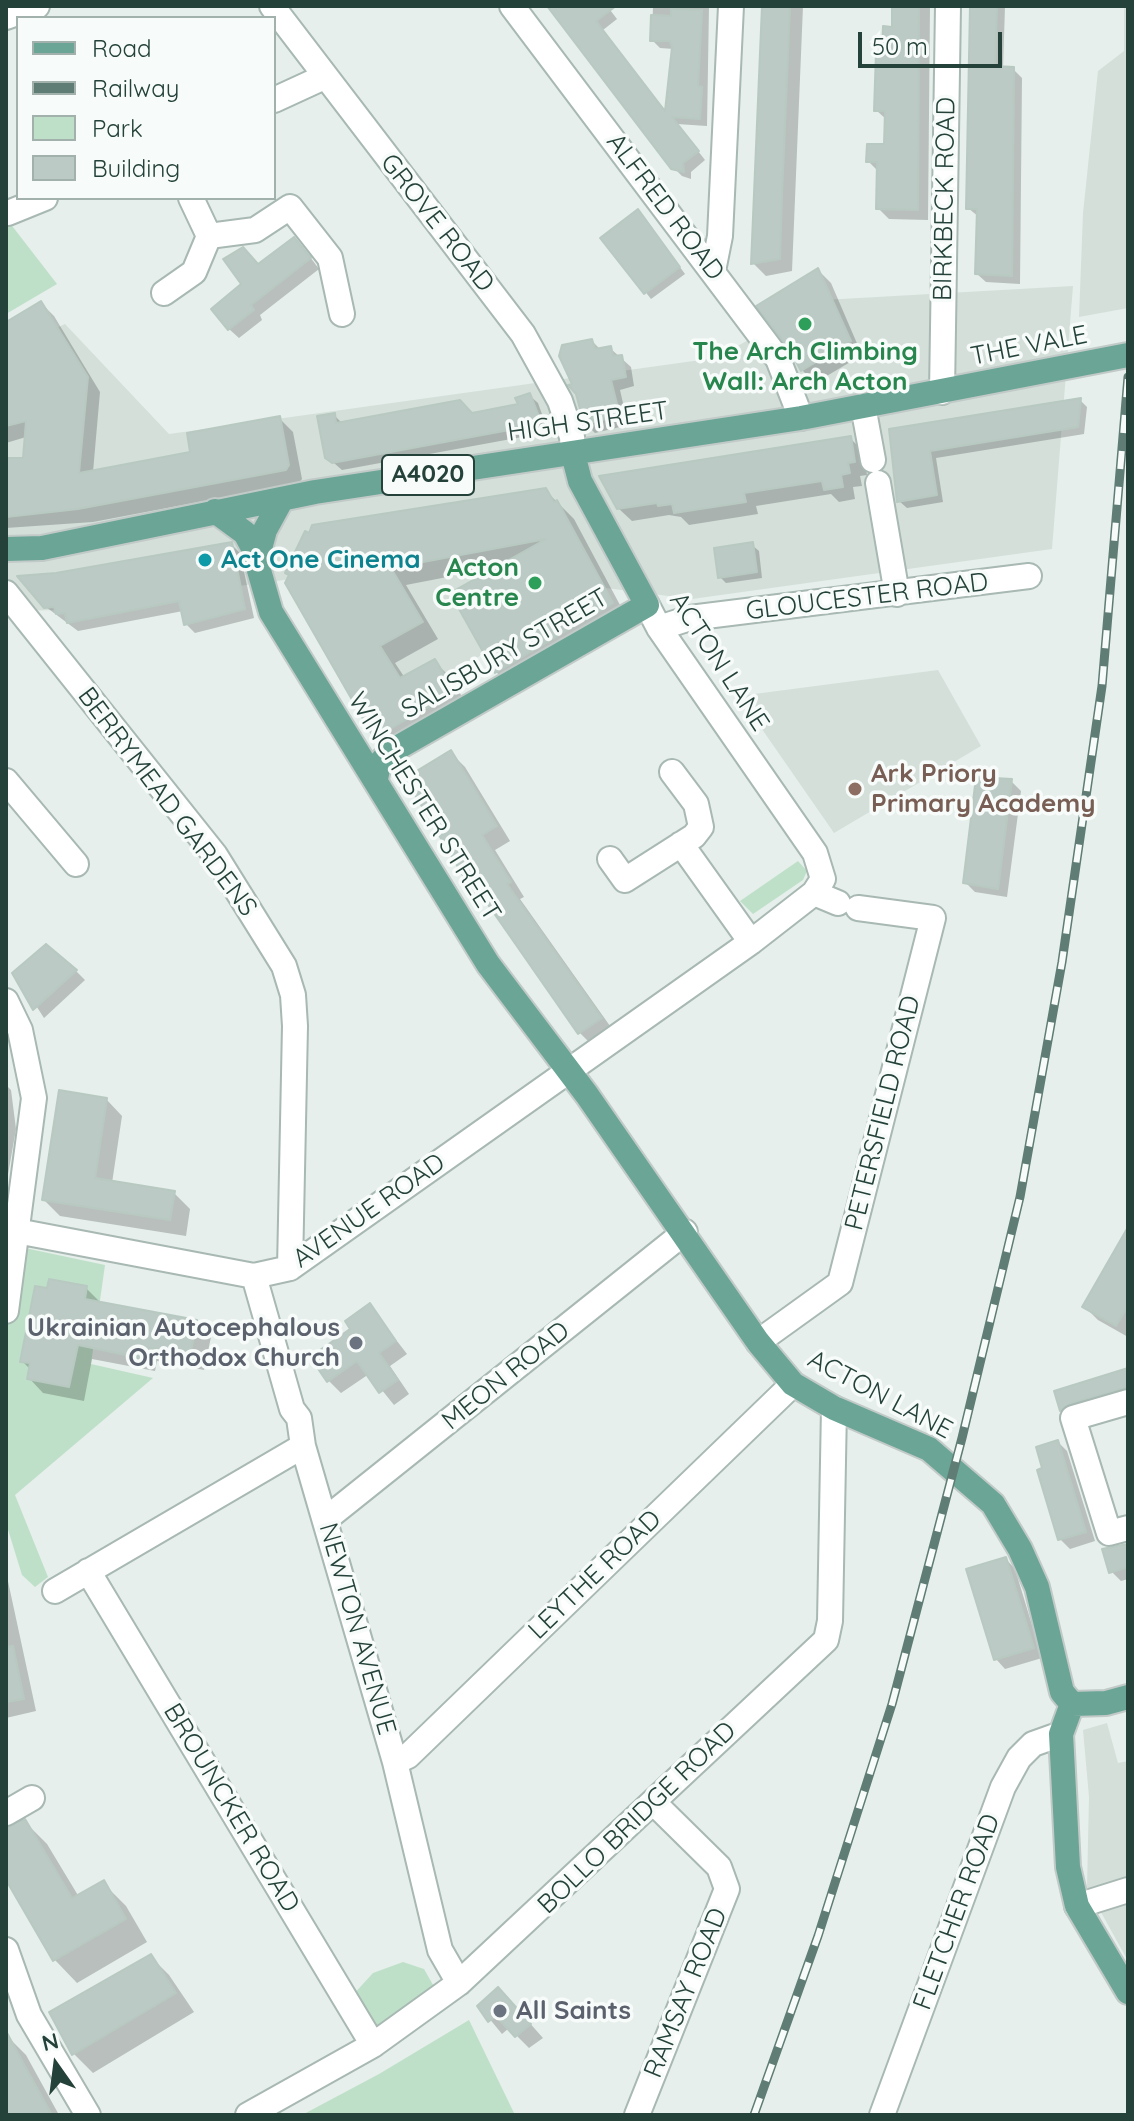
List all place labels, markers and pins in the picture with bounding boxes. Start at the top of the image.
marker: The Arch Climbing Wall: Arch Acton [796,315,814,333]
place label: The Arch Climbing Wall: Arch Acton [692,336,918,398]
place label: Act One Cinema [221,544,420,576]
marker: Act One Cinema [196,551,214,569]
place label: Acton Centre [435,552,519,614]
marker: Acton Centre [526,574,544,592]
place label: Ark Priory Primary Academy [871,758,1095,820]
marker: Ark Priory Primary Academy [846,780,864,798]
place label: Ukrainian Autocephalous Orthodox Church [27,1312,340,1374]
marker: Ukrainian Autocephalous Orthodox Church [347,1334,365,1352]
place label: All Saints [516,1995,631,2027]
marker: All Saints [491,2002,509,2020]

